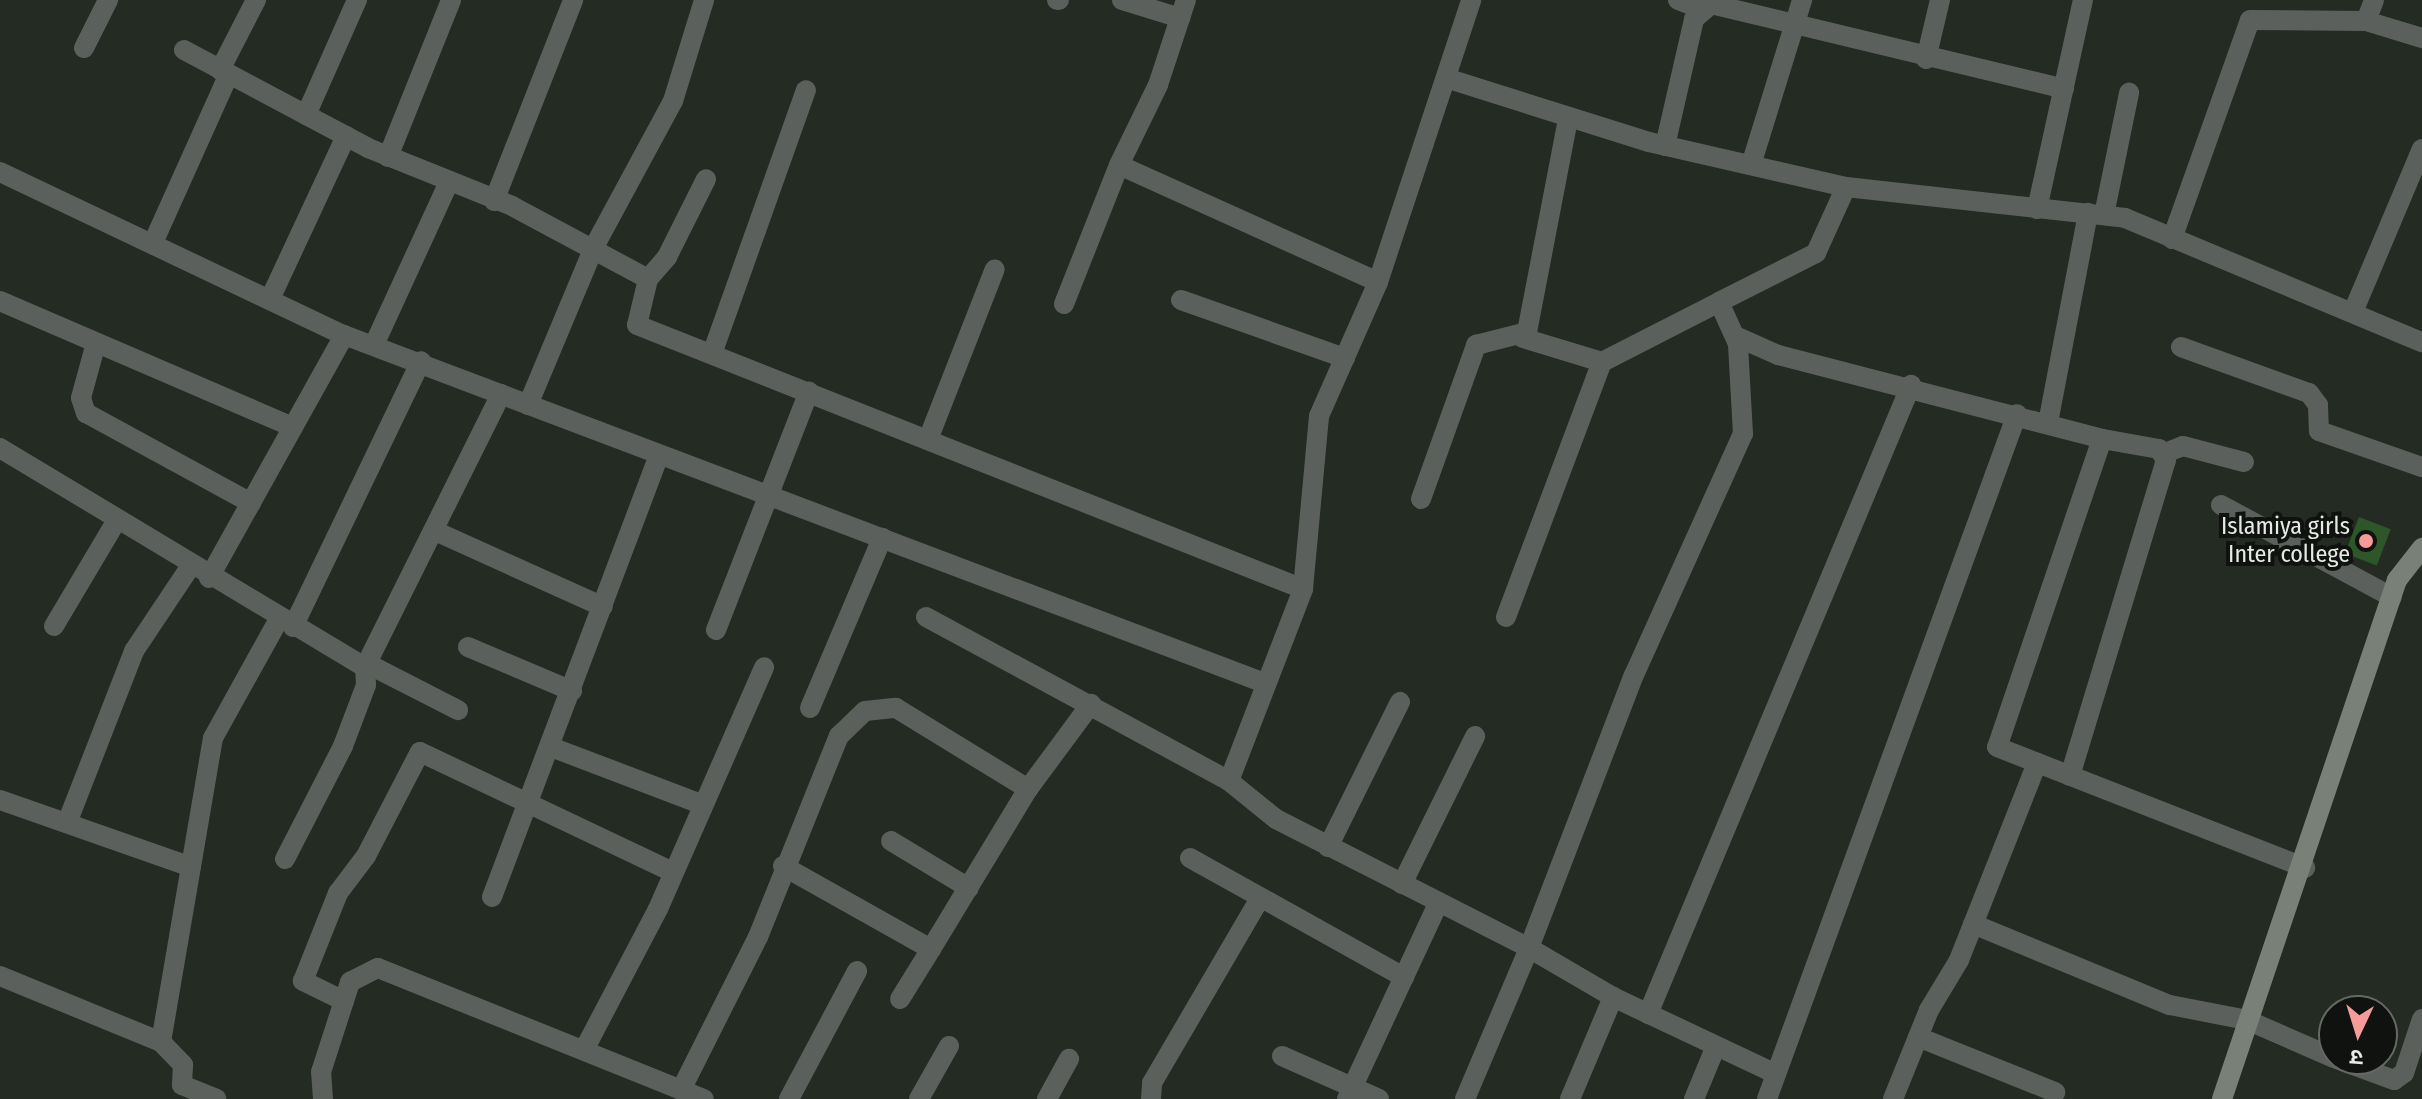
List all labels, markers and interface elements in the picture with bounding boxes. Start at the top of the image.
place label: Islamiya girls Inter college [2221,513,2350,569]
marker: Islamiya girls Inter college [2357,532,2375,550]
north arrow [2318,995,2398,1075]
text: उ [2349,1044,2364,1071]

